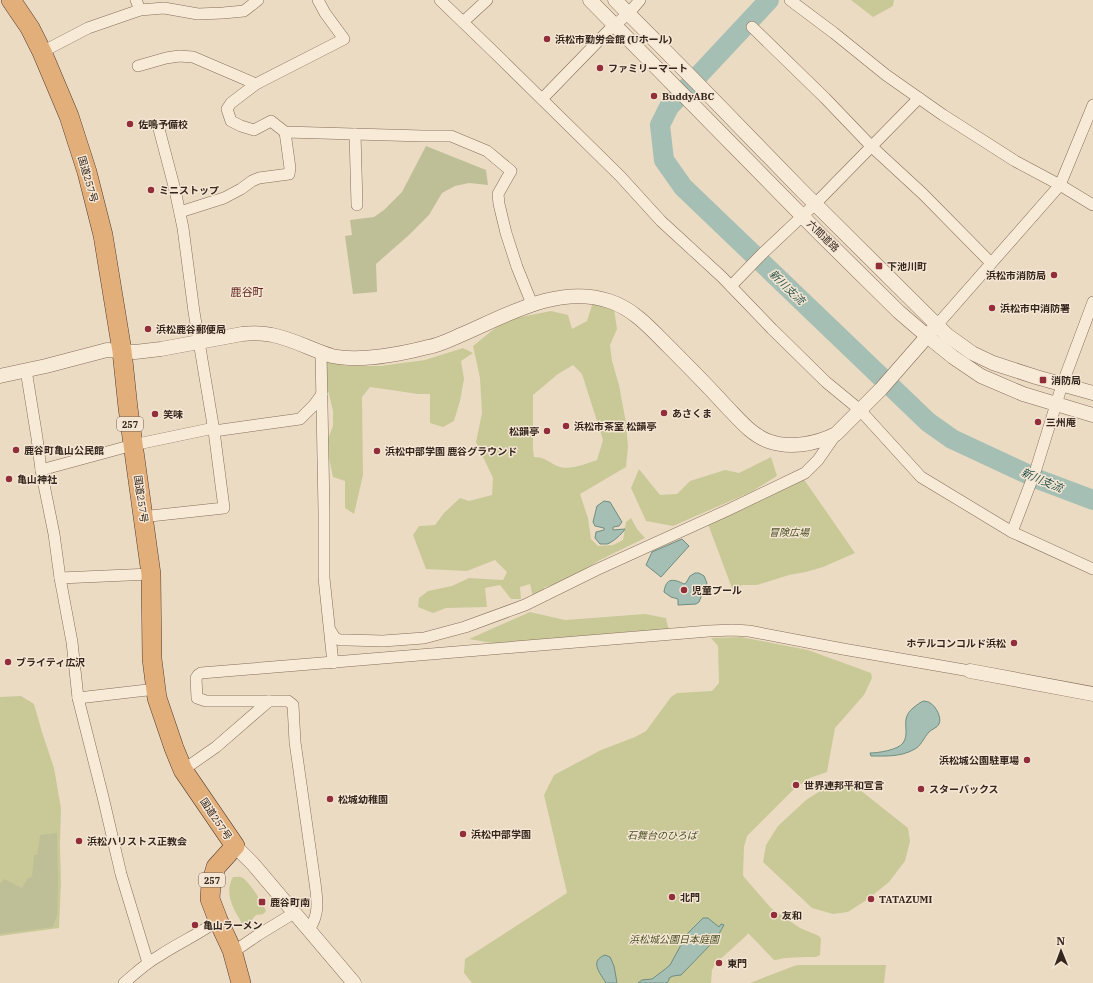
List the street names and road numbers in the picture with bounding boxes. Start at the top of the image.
street label: 国道257号 [75,154,101,204]
street label: 六間道路 [804,217,842,255]
road number: 257 [117,417,143,431]
street label: 国道257号 [131,474,151,524]
street label: 国道257号 [197,795,235,843]
road number: 257 [199,873,225,887]

